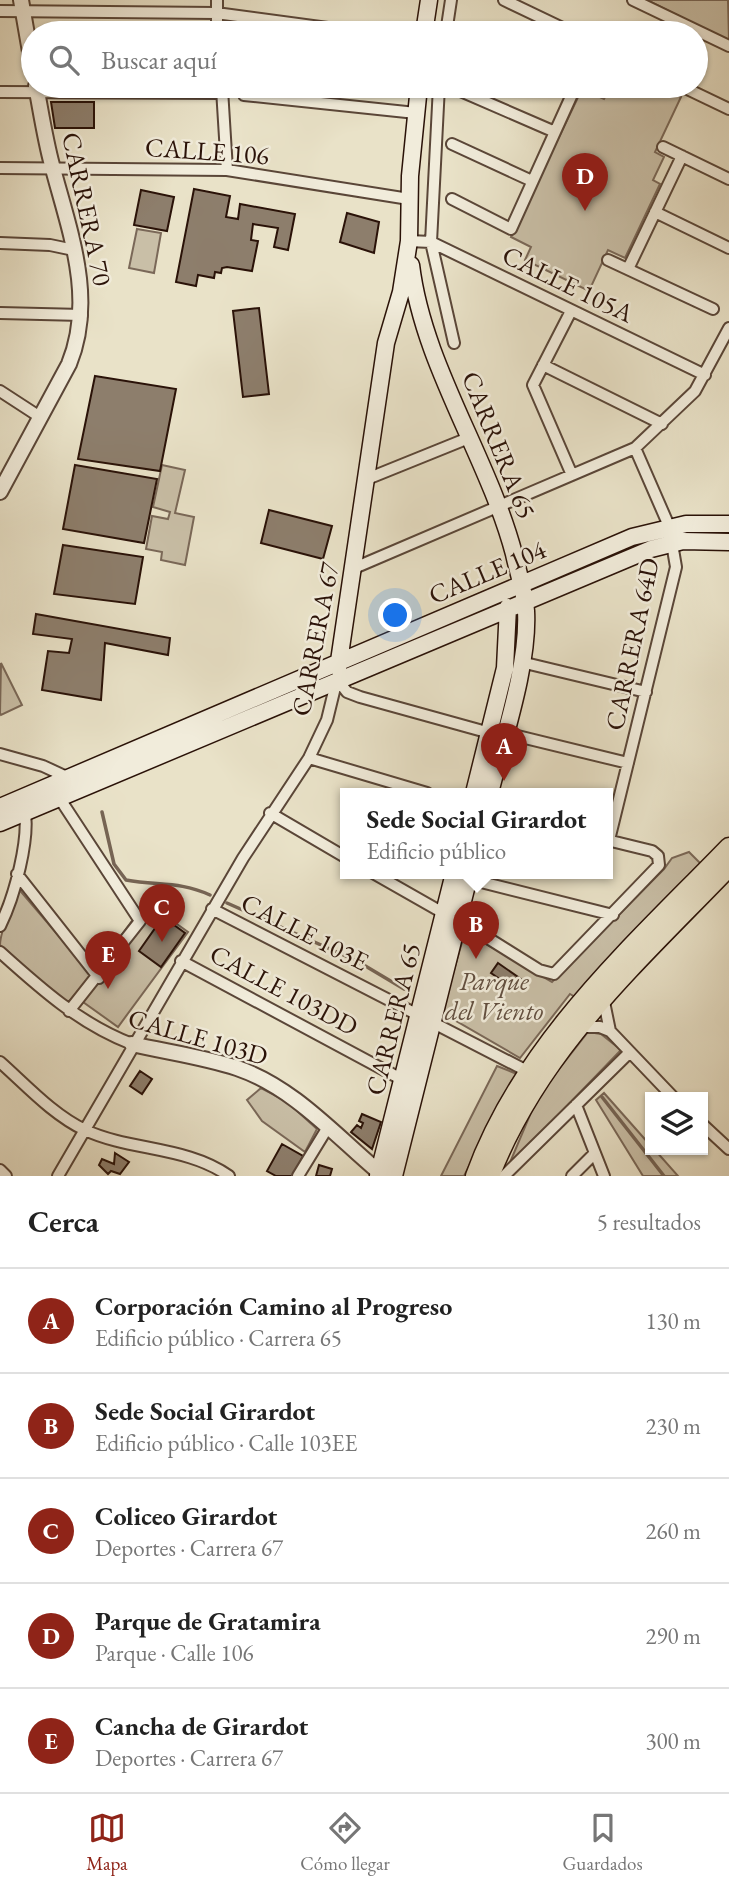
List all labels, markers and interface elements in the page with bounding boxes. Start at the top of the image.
search box [21,21,708,98]
icon: search [45,41,83,79]
text: Buscar aquí [101,43,217,77]
street label: CARRERA 70 [54,129,120,289]
street label: CALLE 106 [144,130,270,172]
pin: D [562,153,608,211]
street label: CALLE 105A [497,238,640,331]
street label: CARRERA 65 [454,366,544,524]
street label: CALLE 104 [423,532,551,612]
street label: CARRERA 64D [597,555,667,733]
street label: CARRERA 67 [283,559,347,719]
your location [378,598,412,632]
pin: A [481,723,527,781]
popup [340,788,613,879]
text: Sede Social Girardot [367,802,587,836]
text: Edificio público [367,836,506,866]
pin: C [139,884,185,942]
street label: CALLE 103E [235,885,375,979]
pin: B [453,901,499,959]
pin: E [85,931,131,989]
street label: CALLE 103DD [204,937,364,1043]
street label: CARRERA 65 [358,939,428,1099]
park label: Parque del Viento [445,964,543,1028]
street label: CALLE 103D [124,1001,272,1073]
map controls [645,1092,708,1155]
button: layers [645,1092,708,1155]
text: Cerca [28,1202,99,1241]
text: 5 resultados [597,1207,701,1237]
text: Corporación Camino al Progreso [95,1289,452,1323]
text: A [43,1306,59,1336]
text: 130 m [645,1306,701,1336]
text: Edificio público · Carrera 65 [95,1323,342,1353]
text: Sede Social Girardot [95,1394,315,1428]
text: B [44,1411,58,1441]
text: 230 m [645,1411,701,1441]
text: Edificio público · Calle 103EE [95,1428,358,1458]
text: Coliceo Girardot [95,1499,277,1533]
text: C [43,1516,59,1546]
text: 260 m [645,1516,701,1546]
text: Deportes · Carrera 67 [95,1533,283,1563]
text: Parque de Gratamira [95,1604,321,1638]
text: D [42,1621,60,1651]
text: 290 m [645,1621,701,1651]
text: Parque · Calle 106 [95,1638,254,1668]
text: Cancha de Girardot [95,1709,308,1743]
text: E [44,1726,58,1756]
text: 300 m [645,1726,701,1756]
text: Deportes · Carrera 67 [95,1743,283,1773]
tab: Mapa [86,1809,128,1876]
tab: Cómo llegar [300,1809,390,1876]
tab: Guardados [563,1809,643,1876]

